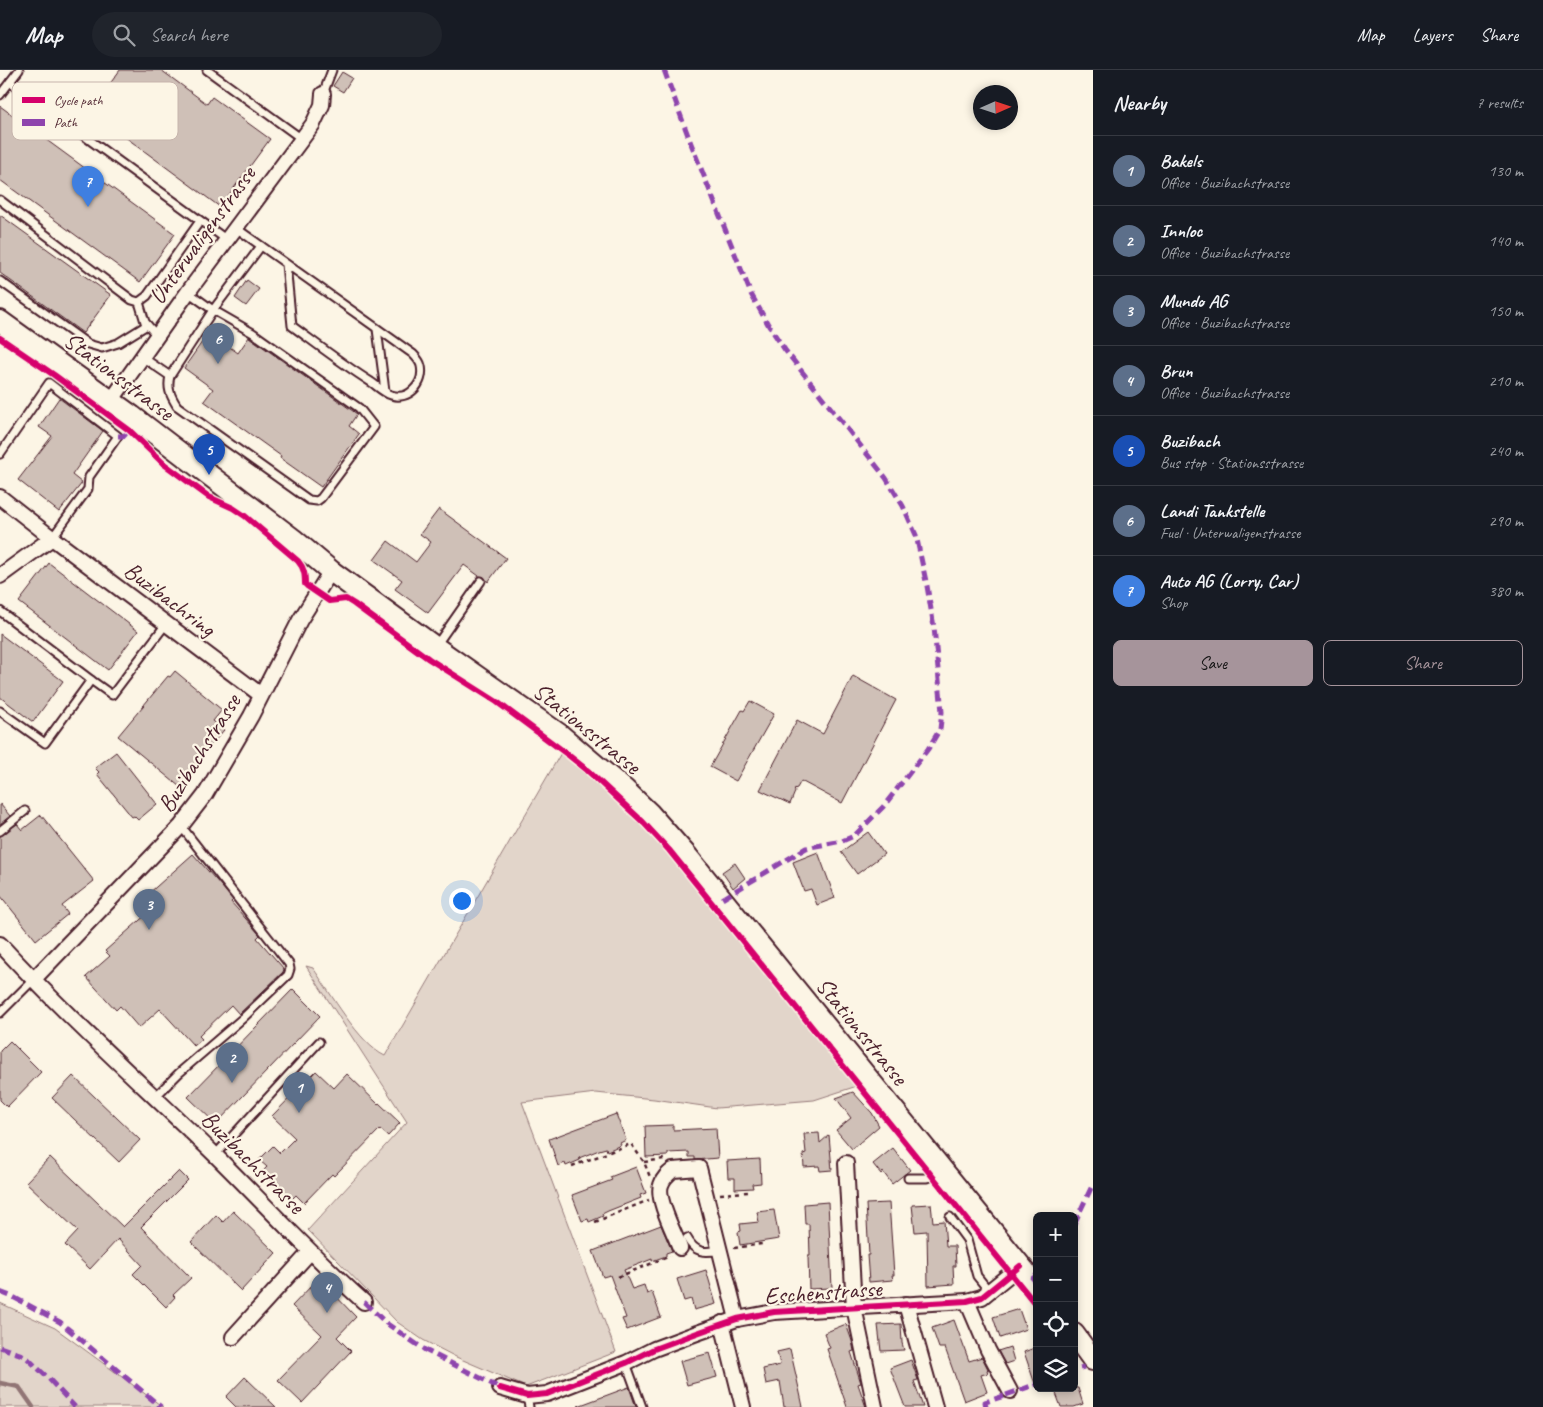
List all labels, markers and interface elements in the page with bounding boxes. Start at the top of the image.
search box [92,12,442,57]
text: Map [25,20,62,50]
icon: search [110,21,138,49]
text: Search here [150,23,228,47]
text: Map [1357,24,1385,46]
text: Layers [1413,24,1452,46]
text: Share [1480,24,1518,46]
legend [12,82,178,140]
north arrow [973,85,1018,130]
text: Nearby [1113,90,1166,116]
text: Cycle path [54,92,103,109]
text: 7 results [1476,93,1523,113]
text: Path [54,114,78,131]
text: Bakels [1160,149,1202,173]
street label: Unterwaligenstrasse [142,158,263,310]
text: 1 [1125,161,1133,181]
text: 130 m [1489,161,1523,181]
pin: 7 [72,166,104,207]
text: Office · Buzibachstrasse [1160,173,1289,193]
text: Innloc [1160,219,1202,243]
text: 2 [1125,231,1133,251]
text: 140 m [1489,231,1523,251]
text: Office · Buzibachstrasse [1160,243,1289,263]
text: Mundo AG [1160,289,1227,313]
text: 3 [1125,301,1133,321]
text: 150 m [1489,301,1523,321]
text: Office · Buzibachstrasse [1160,313,1289,333]
pin: 6 [202,323,234,364]
street label: Stationsstrasse [58,325,182,428]
text: Brun [1160,359,1193,383]
text: 4 [1125,371,1133,391]
text: 210 m [1489,371,1523,391]
text: Office · Buzibachstrasse [1160,383,1289,403]
text: Buzibach [1160,429,1220,453]
pin: 5 [193,434,225,475]
text: 5 [1126,441,1132,461]
text: 240 m [1489,441,1523,461]
text: Bus stop · Stationsstrasse [1160,453,1303,473]
text: Landi Tankstelle [1160,499,1264,523]
text: 6 [1125,511,1133,531]
text: 290 m [1489,511,1523,531]
text: Fuel · Unterwaligenstrasse [1160,523,1300,543]
street label: Buzibachring [118,555,223,644]
text: Auto AG (Lorry, Car) [1160,569,1298,593]
text: 7 [1125,581,1133,601]
text: 380 m [1489,581,1523,601]
text: Shop [1160,593,1187,613]
button: Save [1113,640,1313,686]
button: Share [1323,640,1523,686]
street label: Stationsstrasse [527,676,649,782]
street label: Buzibachstrasse [151,686,248,818]
your location [449,888,475,914]
pin: 3 [133,889,165,930]
street label: Stationsstrasse [810,971,916,1093]
pin: 2 [216,1042,248,1083]
pin: 1 [283,1072,315,1113]
street label: Buzibachstrasse [195,1104,312,1221]
map controls [1033,1212,1078,1392]
button: + [1033,1212,1078,1257]
button: − [1033,1257,1078,1302]
pin: 4 [311,1272,343,1313]
street label: Eschenstrasse [763,1273,885,1311]
button: locate [1033,1302,1078,1347]
button: layers [1033,1347,1078,1392]

